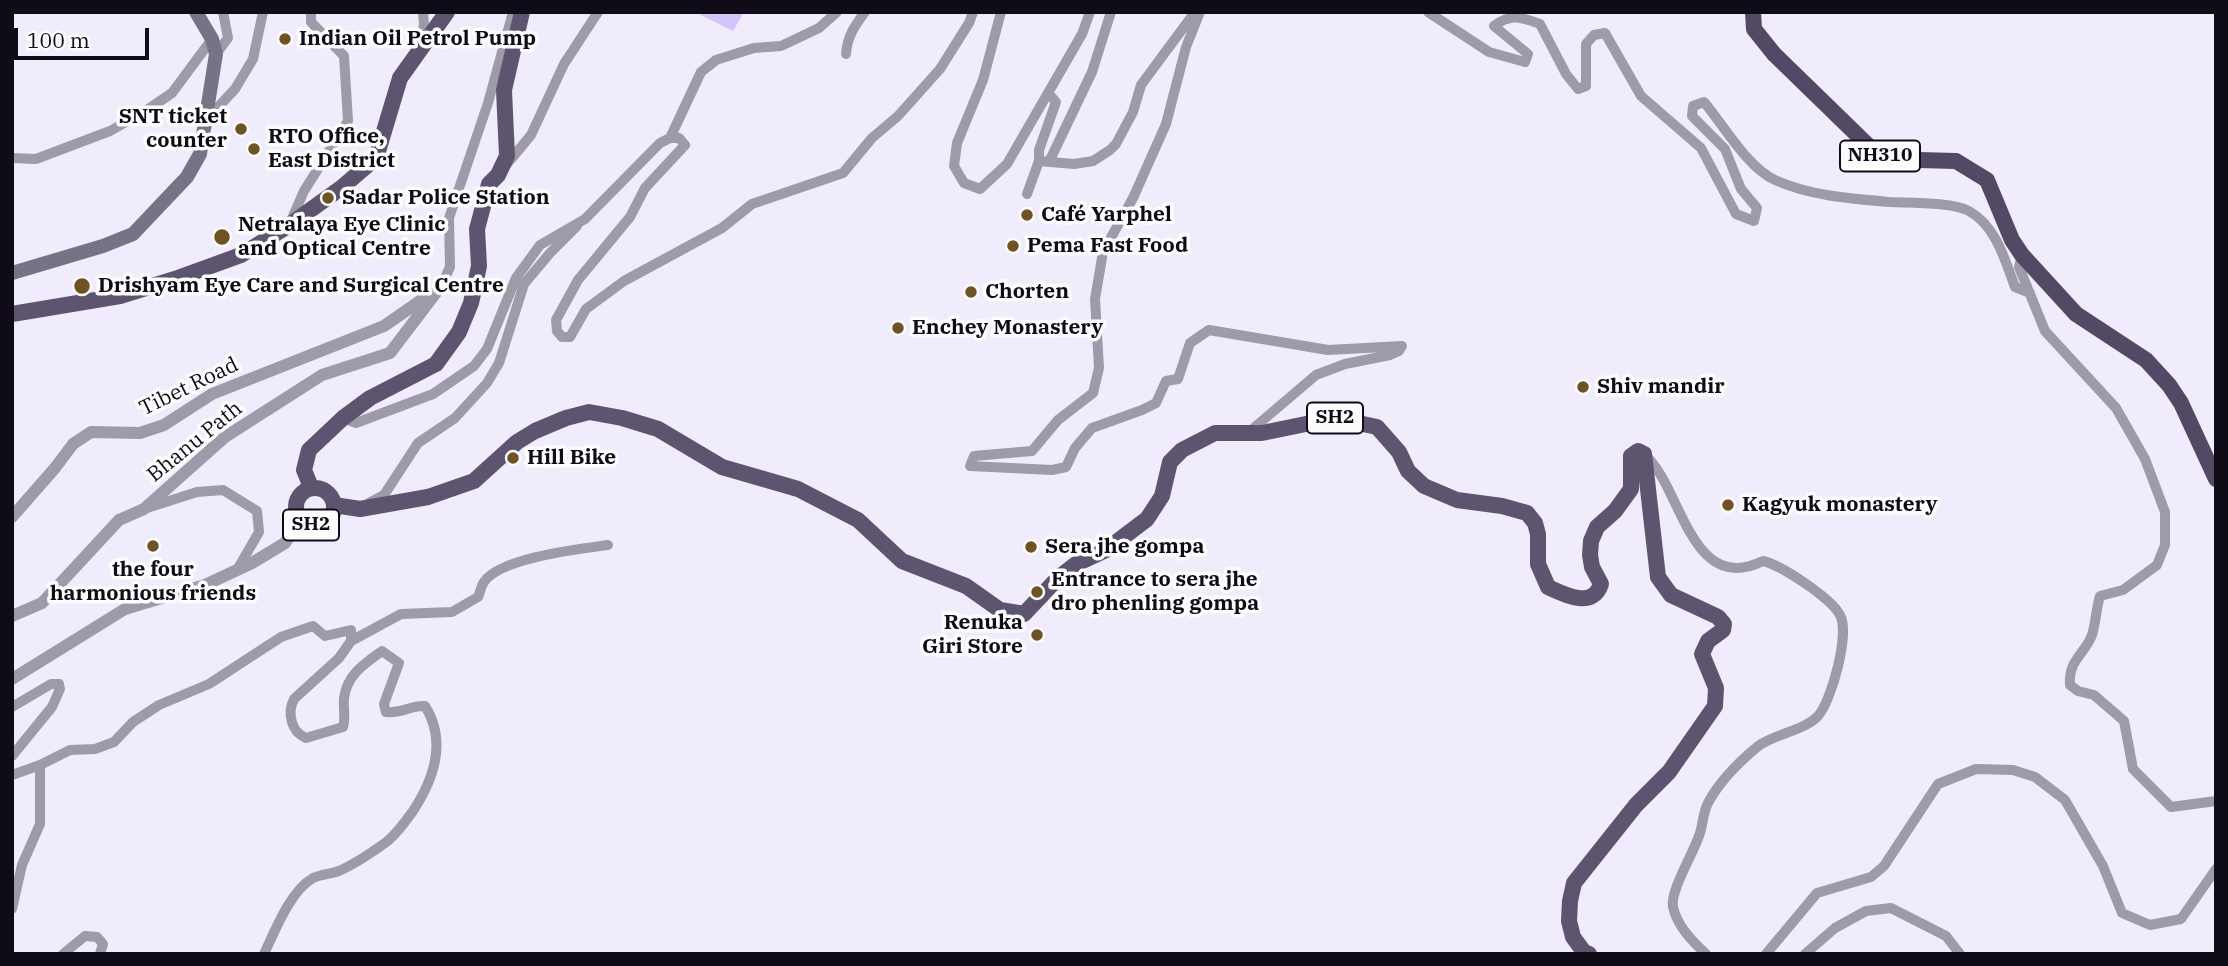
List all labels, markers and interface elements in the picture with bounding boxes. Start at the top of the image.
scale bar [18,14,152,58]
text: 100 m [27,26,90,54]
place label: Indian Oil Petrol Pump [299,26,536,52]
marker: Indian Oil Petrol Pump [277,31,293,47]
place label: SNT ticket counter [119,104,227,154]
marker: SNT ticket counter [233,121,249,137]
place label: RTO Office, East District [268,124,395,174]
road number: NH310 [1840,140,1920,172]
marker: RTO Office, East District [246,141,262,157]
place label: Sadar Police Station [342,185,550,211]
marker: Sadar Police Station [320,190,336,206]
place label: Café Yarphel [1041,202,1172,228]
marker: Café Yarphel [1019,207,1035,223]
place label: Netralaya Eye Clinic and Optical Centre [238,212,446,262]
marker: Netralaya Eye Clinic and Optical Centre [212,227,232,247]
place label: Pema Fast Food [1027,233,1188,259]
marker: Pema Fast Food [1005,238,1021,254]
place label: Drishyam Eye Care and Surgical Centre [98,273,504,299]
marker: Drishyam Eye Care and Surgical Centre [72,276,92,296]
place label: Chorten [985,279,1069,305]
marker: Chorten [963,284,979,300]
place label: Enchey Monastery [912,315,1103,341]
marker: Enchey Monastery [890,320,906,336]
street label: Tibet Road [136,352,242,422]
place label: Shiv mandir [1597,374,1725,400]
marker: Shiv mandir [1575,379,1591,395]
street label: Bhanu Path [143,396,247,488]
road number: SH2 [1307,402,1363,434]
place label: Hill Bike [527,445,616,471]
marker: Hill Bike [505,450,521,466]
place label: Kagyuk monastery [1742,492,1938,518]
marker: Kagyuk monastery [1720,497,1736,513]
road number: SH2 [283,510,339,540]
place label: Sera jhe gompa [1045,534,1204,560]
marker: the four harmonious friends [145,538,161,554]
marker: Sera jhe gompa [1023,539,1039,555]
place label: the four harmonious friends [50,557,256,607]
place label: Entrance to sera jhe dro phenling gompa [1051,567,1259,617]
marker: Entrance to sera jhe dro phenling gompa [1029,584,1045,600]
place label: Renuka Giri Store [922,610,1023,660]
marker: Renuka Giri Store [1029,627,1045,643]

